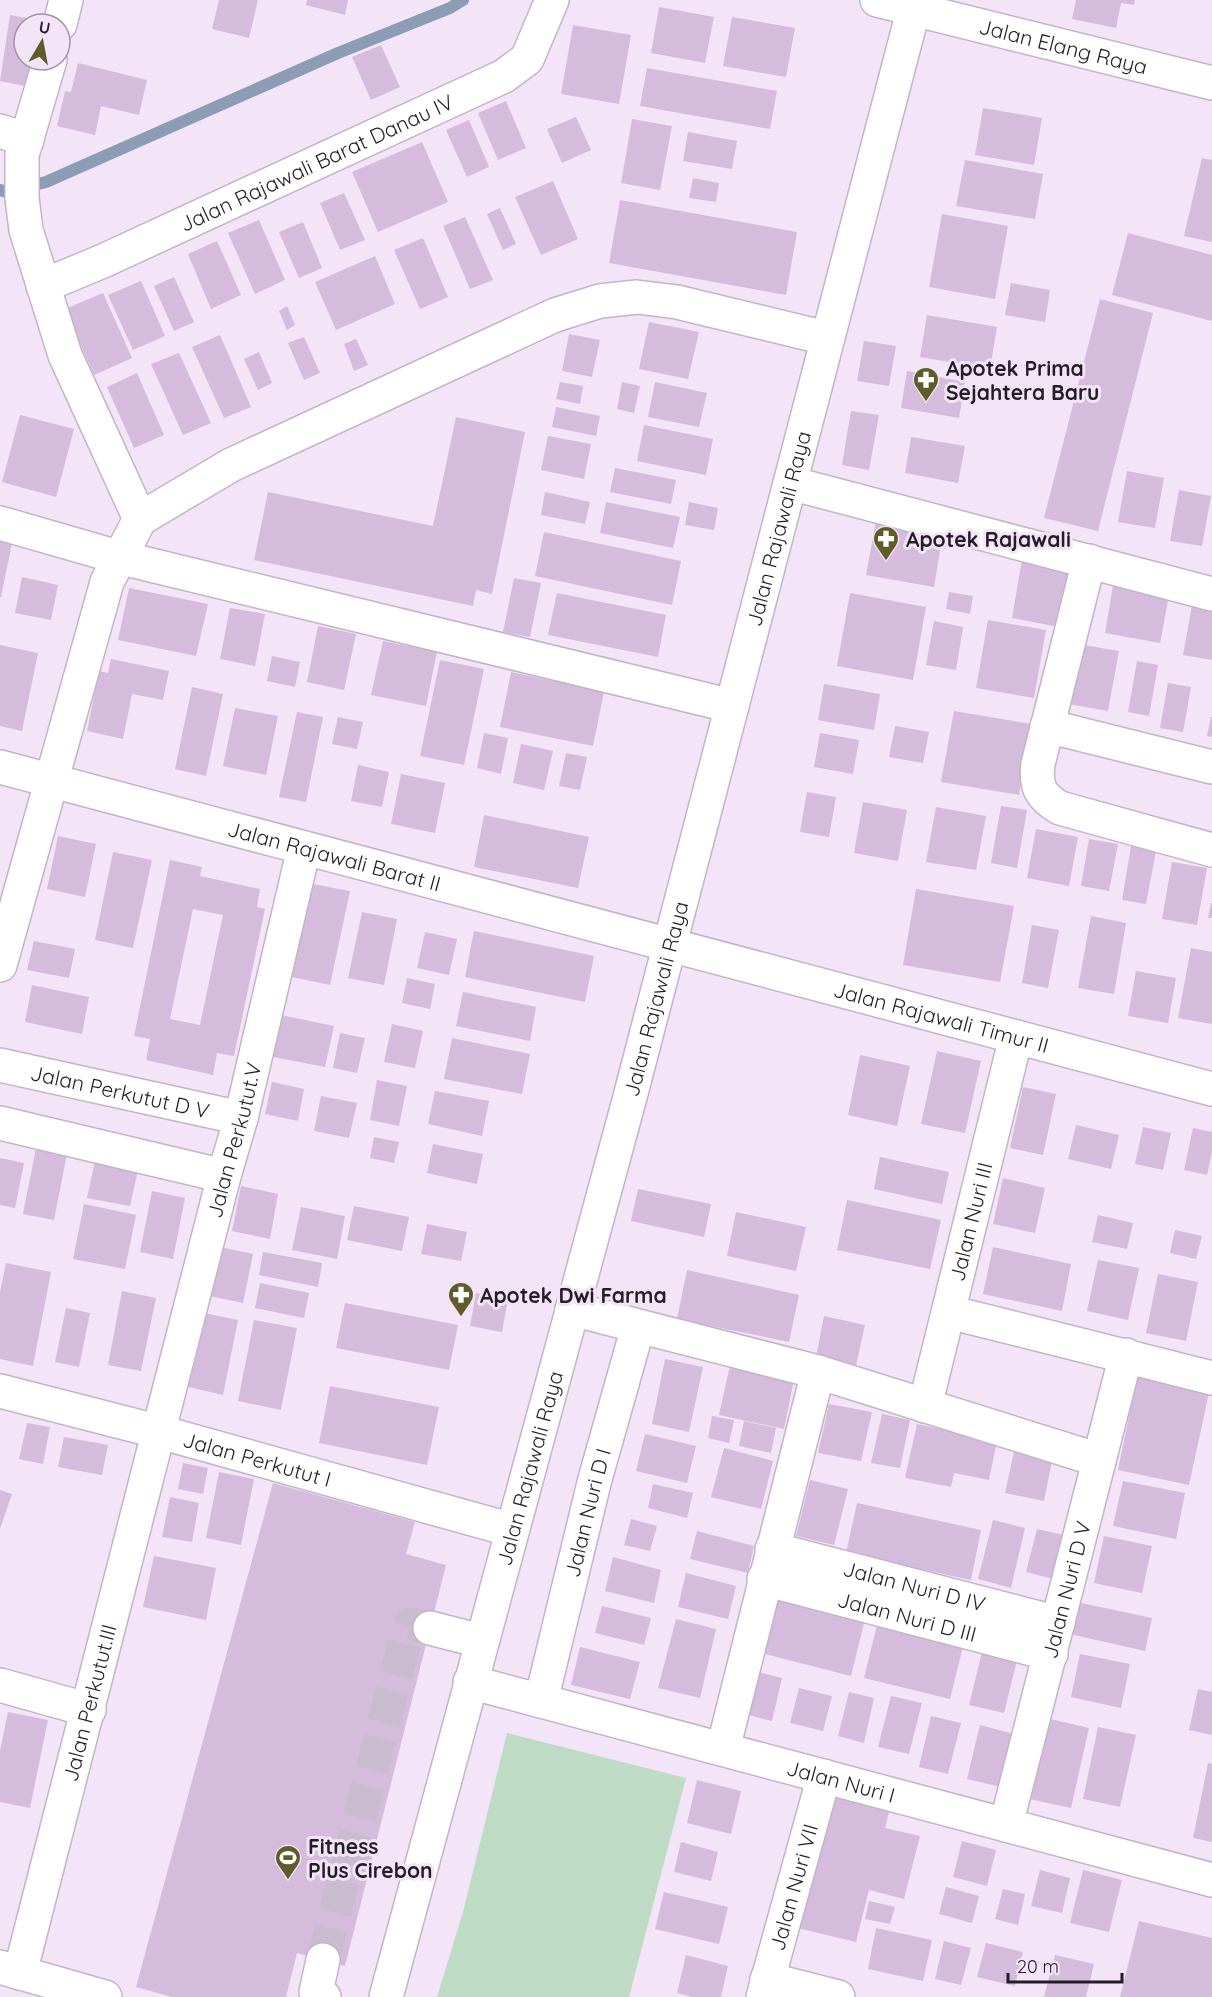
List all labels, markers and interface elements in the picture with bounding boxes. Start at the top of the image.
north arrow [12,12,72,72]
street label: Jalan Elang Raya [977,13,1150,80]
text: U [37,16,52,38]
street label: Jalan Rajawali Barat Danau IV [175,88,457,237]
place label: Apotek Prima Sejahtera Baru [946,355,1099,405]
pharmacy icon: Apotek Prima Sejahtera Baru [911,365,941,403]
street label: Jalan Rajawali Raya [740,428,816,629]
pharmacy icon: Apotek Rajawali [871,524,901,562]
place label: Apotek Rajawali [906,526,1071,552]
street label: Jalan Rajawali Barat II [225,815,444,897]
street label: Jalan Rajawali Raya [618,898,693,1099]
street label: Jalan Rajawali Timur II [831,976,1052,1058]
street label: Jalan Perkutut D V [28,1059,212,1124]
street label: Jalan Perkutut.V [201,1060,267,1220]
street label: Jalan Nuri III [943,1159,998,1284]
pharmacy icon: Apotek Dwi Farma [446,1280,476,1318]
place label: Apotek Dwi Farma [480,1282,667,1308]
street label: Jalan Rajawali Raya [491,1368,568,1568]
street label: Jalan Perkutut I [180,1426,334,1492]
street label: Jalan Nuri D I [559,1445,616,1580]
street label: Jalan Nuri D V [1036,1518,1096,1661]
street label: Jalan Nuri D IV [840,1555,988,1617]
street label: Jalan Nuri D III [835,1586,979,1647]
street label: Jalan Perkutut.III [57,1621,122,1784]
street label: Jalan Nuri I [784,1754,898,1808]
street label: Jalan Nuri VII [763,1821,823,1953]
place label: Fitness Plus Cirebon [308,1833,433,1883]
sports icon: Fitness Plus Cirebon [273,1843,303,1881]
scale bar [1008,1946,1122,1984]
text: 20 m [1017,1955,1059,1978]

